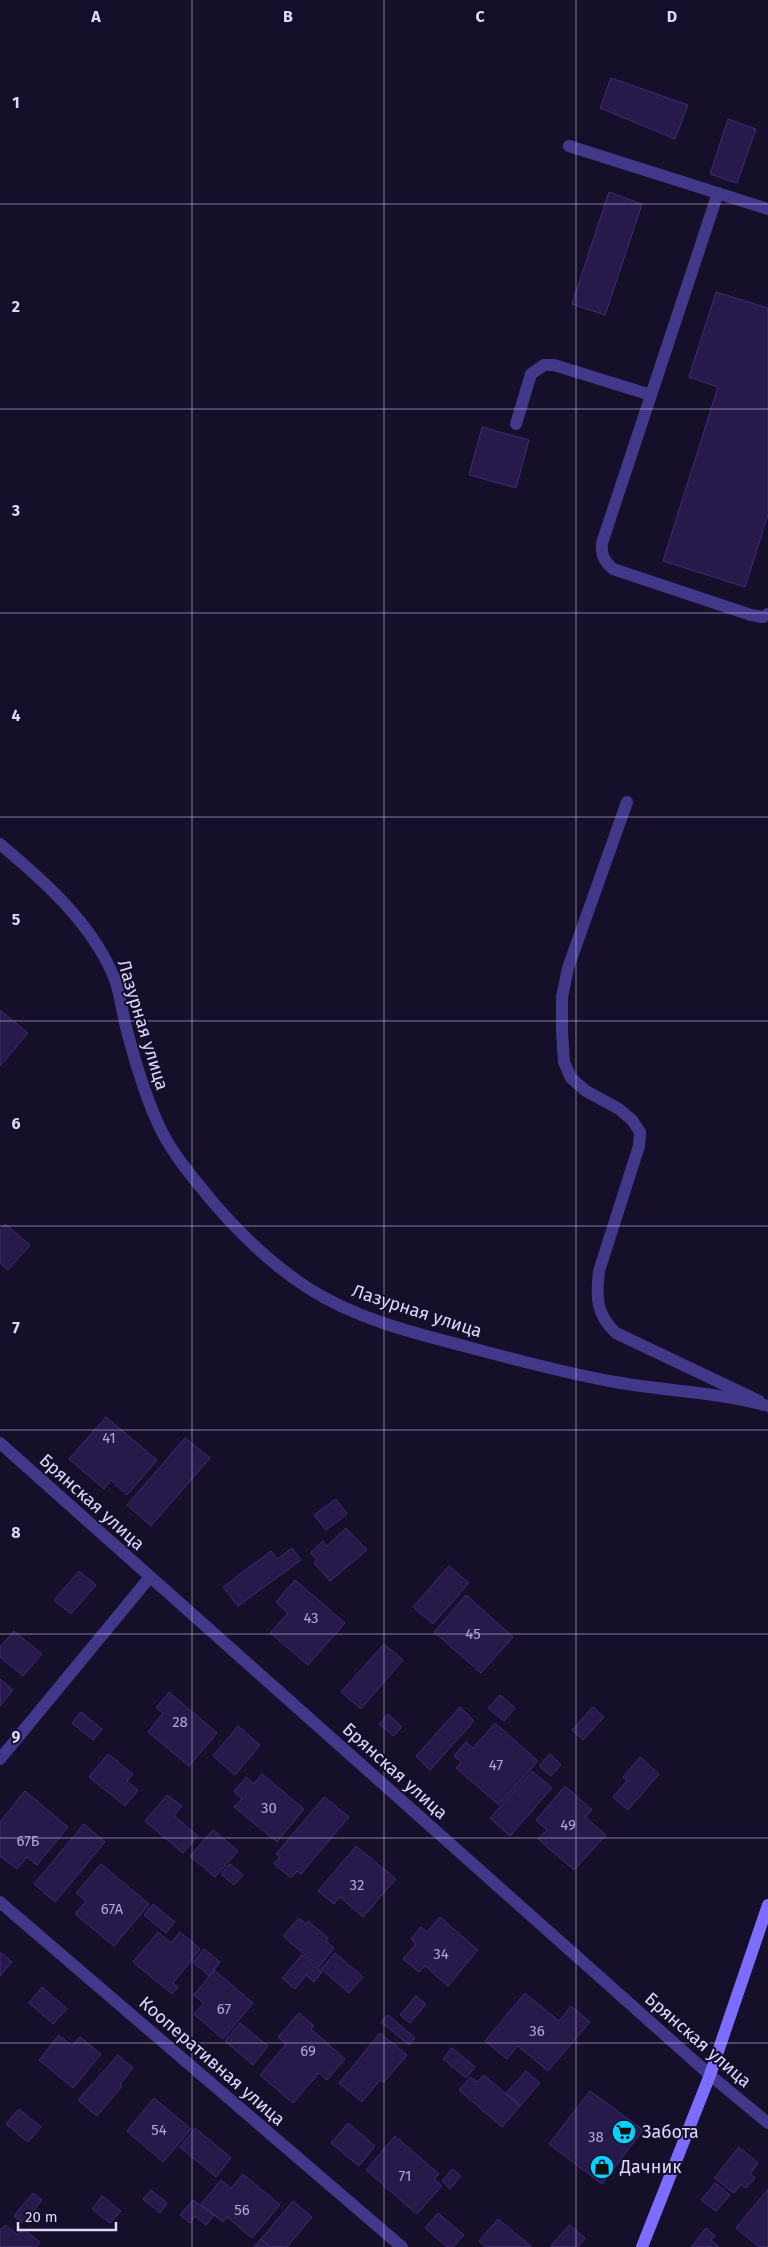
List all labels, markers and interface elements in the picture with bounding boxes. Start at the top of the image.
text: A [90,7,101,26]
text: B [283,7,293,26]
text: C [475,7,485,26]
text: D [667,7,677,26]
text: 1 [12,93,20,112]
text: 2 [12,297,20,316]
text: 3 [11,501,20,520]
text: 4 [11,706,21,725]
text: 5 [12,910,21,929]
street label: Лазурная улица [113,957,173,1093]
text: 6 [11,1114,21,1133]
street label: Лазурная улица [349,1280,485,1342]
text: 7 [12,1318,20,1337]
house number: 41 [102,1429,116,1447]
street label: Брянская улица [35,1449,149,1555]
text: 8 [11,1523,21,1542]
house number: 43 [303,1609,319,1627]
house number: 45 [465,1625,481,1643]
house number: 28 [172,1713,188,1731]
street label: Брянская улица [338,1718,452,1824]
text: 9 [12,1727,21,1746]
house number: 47 [489,1756,503,1774]
house number: 30 [261,1799,277,1817]
house number: 49 [560,1816,576,1834]
house number: 67Б [17,1832,40,1850]
house number: 32 [350,1876,364,1894]
house number: 67А [101,1900,124,1918]
house number: 34 [433,1945,449,1963]
street label: Брянская улица [640,1988,756,2092]
street label: Кооперативная улица [135,1992,289,2130]
house number: 67 [217,2000,231,2018]
house number: 36 [529,2022,545,2040]
house number: 69 [300,2042,316,2060]
supermarket icon: Забота [611,2119,637,2145]
house number: 54 [151,2121,167,2139]
place label: Забота [642,2121,699,2143]
house number: 38 [588,2128,604,2146]
shop icon: Дачник [589,2154,615,2180]
place label: Дачник [619,2156,682,2178]
house number: 71 [399,2167,411,2185]
scale bar [18,2200,115,2232]
house number: 56 [234,2201,250,2219]
text: 20 m [25,2208,58,2226]

